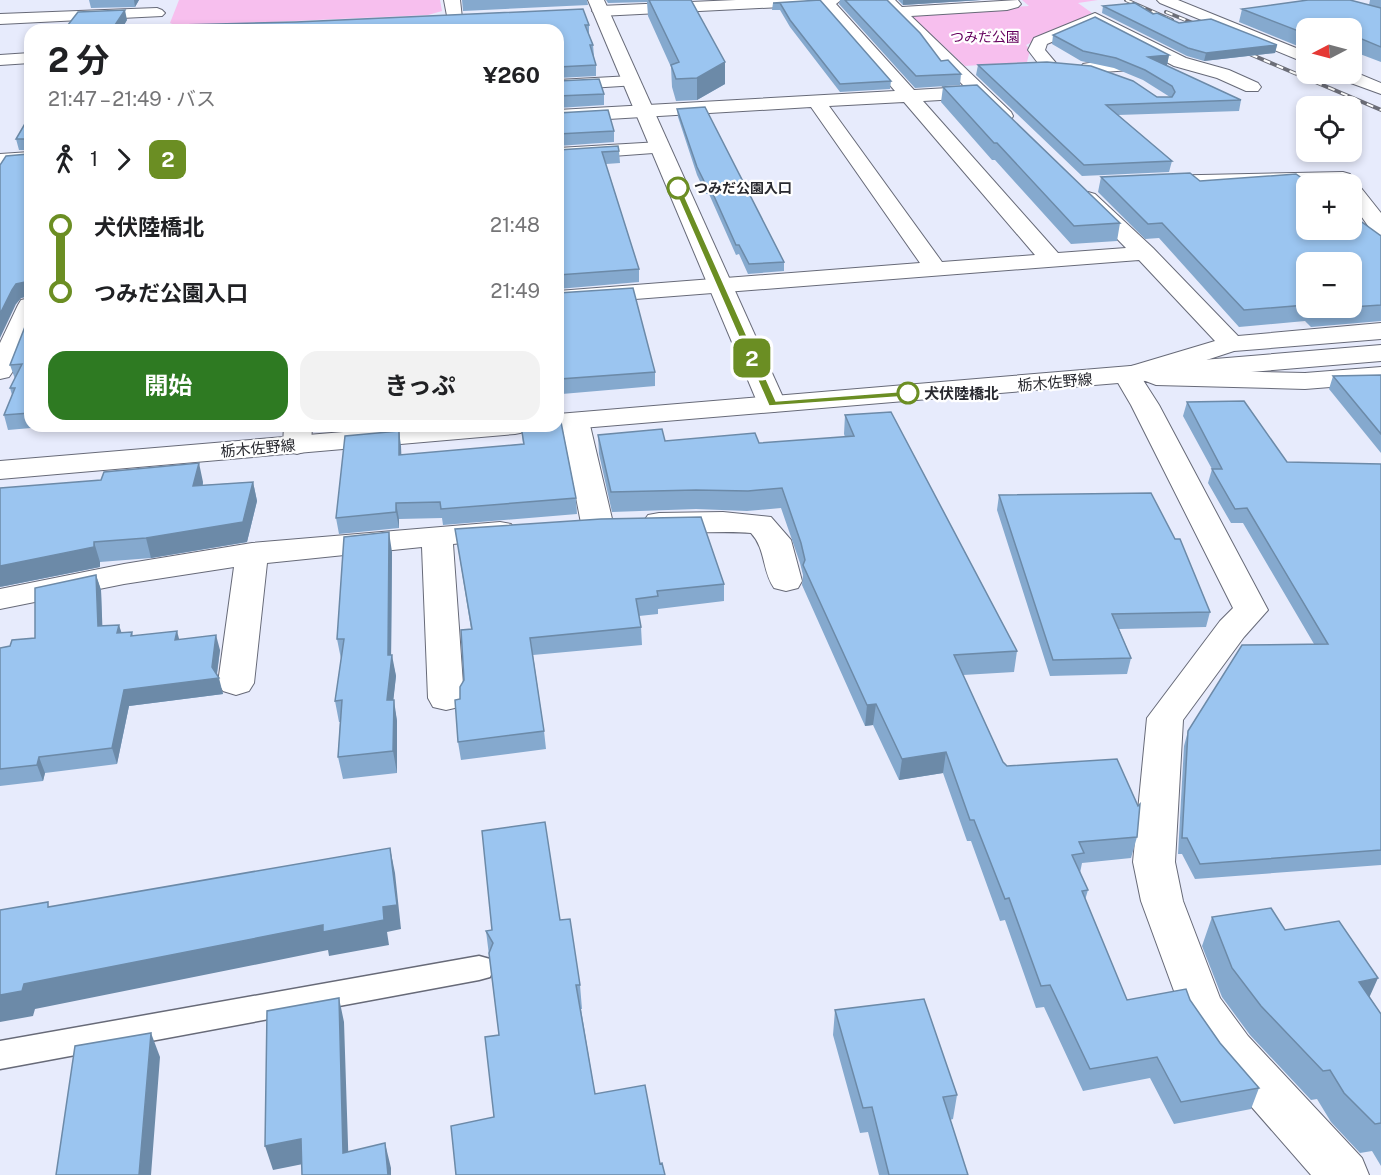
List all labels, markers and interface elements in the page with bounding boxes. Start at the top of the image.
north arrow [1296,18,1362,84]
map controls [1296,18,1362,318]
park label: つみだ公園 [950,29,1020,45]
text: 2 分 [48,41,109,79]
text: ¥260 [483,62,540,88]
text: 21:47 – 21:49 · バス [48,87,216,111]
button: locate [1296,96,1362,162]
icon: walk [48,143,81,176]
icon: forward [107,143,140,176]
text: 1 [90,147,98,171]
text: 2 [161,147,174,172]
button: + [1296,174,1362,240]
marker: つみだ公園入口 [667,177,689,199]
place label: つみだ公園入口 [694,180,792,196]
text: 21:48 [490,213,540,237]
text: 犬伏陸橋北 [94,214,204,240]
button: − [1296,252,1362,318]
text: 21:49 [491,279,540,303]
text: つみだ公園入口 [94,280,248,306]
line badge: 2 [732,338,771,378]
text: 2 [745,346,759,371]
button: 開始 [48,351,288,420]
button: きっぷ [300,351,540,420]
street label: 栃木佐野線 [1017,370,1093,394]
marker: 犬伏陸橋北 [897,382,919,404]
place label: 犬伏陸橋北 [924,385,999,402]
street label: 栃木佐野線 [220,436,296,460]

